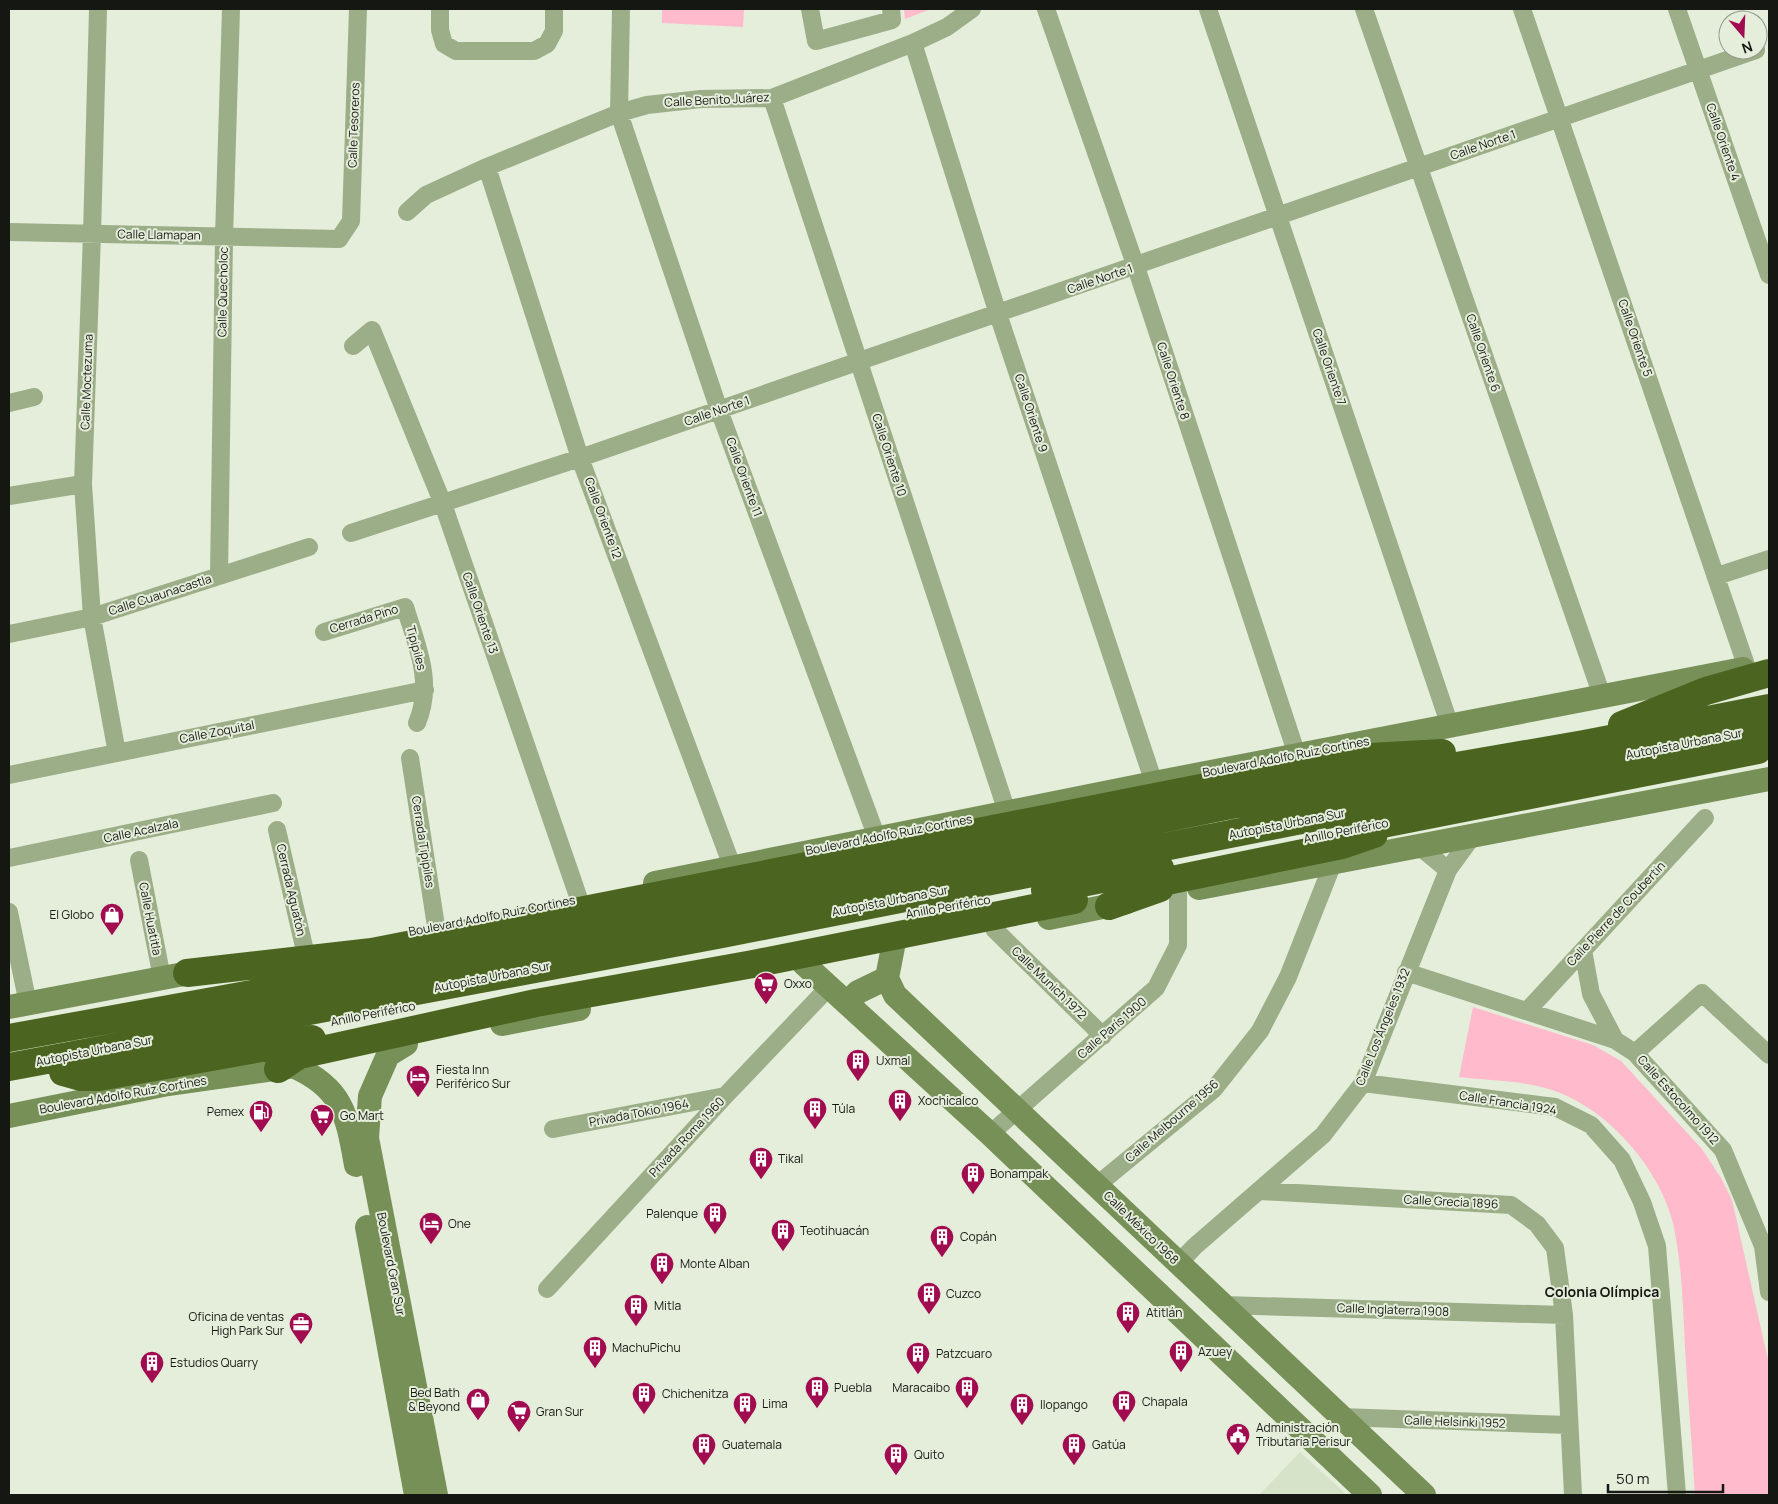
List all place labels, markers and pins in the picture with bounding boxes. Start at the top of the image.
shop icon: El Globo [99,902,125,936]
place label: El Globo [49,906,94,923]
supermarket icon: Oxxo [753,971,779,1005]
place label: Oxxo [784,975,812,992]
building icon: Uxmal [845,1048,871,1082]
place label: Uxmal [876,1052,910,1069]
place label: Fiesta Inn Periférico Sur [436,1061,511,1092]
hotel icon: Fiesta Inn Periférico Sur [405,1064,431,1098]
building icon: Xochicalco [887,1088,913,1122]
place label: Xochicalco [918,1092,978,1109]
building icon: Túla [802,1096,828,1130]
fuel station icon: Pemex [248,1099,274,1133]
place label: Túla [832,1100,855,1117]
place label: Pemex [207,1103,245,1120]
supermarket icon: Go Mart [309,1103,335,1137]
place label: Go Mart [340,1107,384,1124]
building icon: Tikal [748,1146,774,1180]
place label: Tikal [778,1150,803,1167]
building icon: Bonampak [960,1161,986,1195]
place label: Bonampak [990,1165,1049,1182]
building icon: Palenque [702,1201,728,1235]
place label: Palenque [646,1205,698,1222]
hotel icon: One [418,1211,444,1245]
place label: One [448,1215,471,1232]
building icon: Teotihuacán [770,1218,796,1252]
place label: Teotihuacán [800,1222,869,1239]
building icon: Copán [929,1224,955,1258]
place label: Copán [960,1228,997,1245]
building icon: Monte Alban [649,1251,675,1285]
place label: Monte Alban [680,1255,750,1272]
building icon: Cuzco [916,1281,942,1315]
place label: Cuzco [946,1285,981,1302]
building icon: Mitla [623,1293,649,1327]
place label: Mitla [654,1297,681,1314]
building icon: Atitlán [1115,1300,1141,1334]
place label: Atitlán [1146,1304,1182,1321]
place label: Oficina de ventas High Park Sur [189,1308,285,1339]
office icon: Oficina de ventas High Park Sur [288,1311,314,1345]
building icon: MachuPichu [582,1335,608,1369]
place label: MachuPichu [612,1339,681,1356]
building icon: Azuey [1168,1339,1194,1373]
building icon: Patzcuaro [905,1341,931,1375]
place label: Azuey [1198,1343,1233,1360]
place label: Patzcuaro [936,1345,992,1362]
building icon: Estudios Quarry [139,1350,165,1384]
place label: Estudios Quarry [170,1354,259,1371]
building icon: Puebla [804,1375,830,1409]
building icon: Maracaibo [954,1375,980,1409]
place label: Puebla [834,1379,872,1396]
place label: Maracaibo [892,1379,950,1396]
building icon: Chichenitza [631,1381,657,1415]
place label: Bed Bath & Beyond [408,1384,460,1415]
place label: Chichenitza [662,1385,729,1402]
shop icon: Bed Bath & Beyond [465,1387,491,1421]
building icon: Chapala [1111,1389,1137,1423]
building icon: Lima [732,1391,758,1425]
building icon: Ilopango [1009,1392,1035,1426]
place label: Chapala [1142,1393,1188,1410]
place label: Lima [762,1395,788,1412]
place label: Ilopango [1040,1396,1088,1413]
supermarket icon: Gran Sur [506,1399,532,1433]
place label: Gran Sur [536,1403,584,1420]
place label: Administración Tributaria Perisur [1256,1419,1351,1450]
public building icon: Administración Tributaria Perisur [1225,1422,1251,1456]
building icon: Guatemala [691,1432,717,1466]
building icon: Gatúa [1061,1432,1087,1466]
place label: Guatemala [722,1436,782,1453]
place label: Gatúa [1092,1436,1126,1453]
building icon: Quito [883,1442,909,1476]
place label: Quito [914,1446,944,1463]

